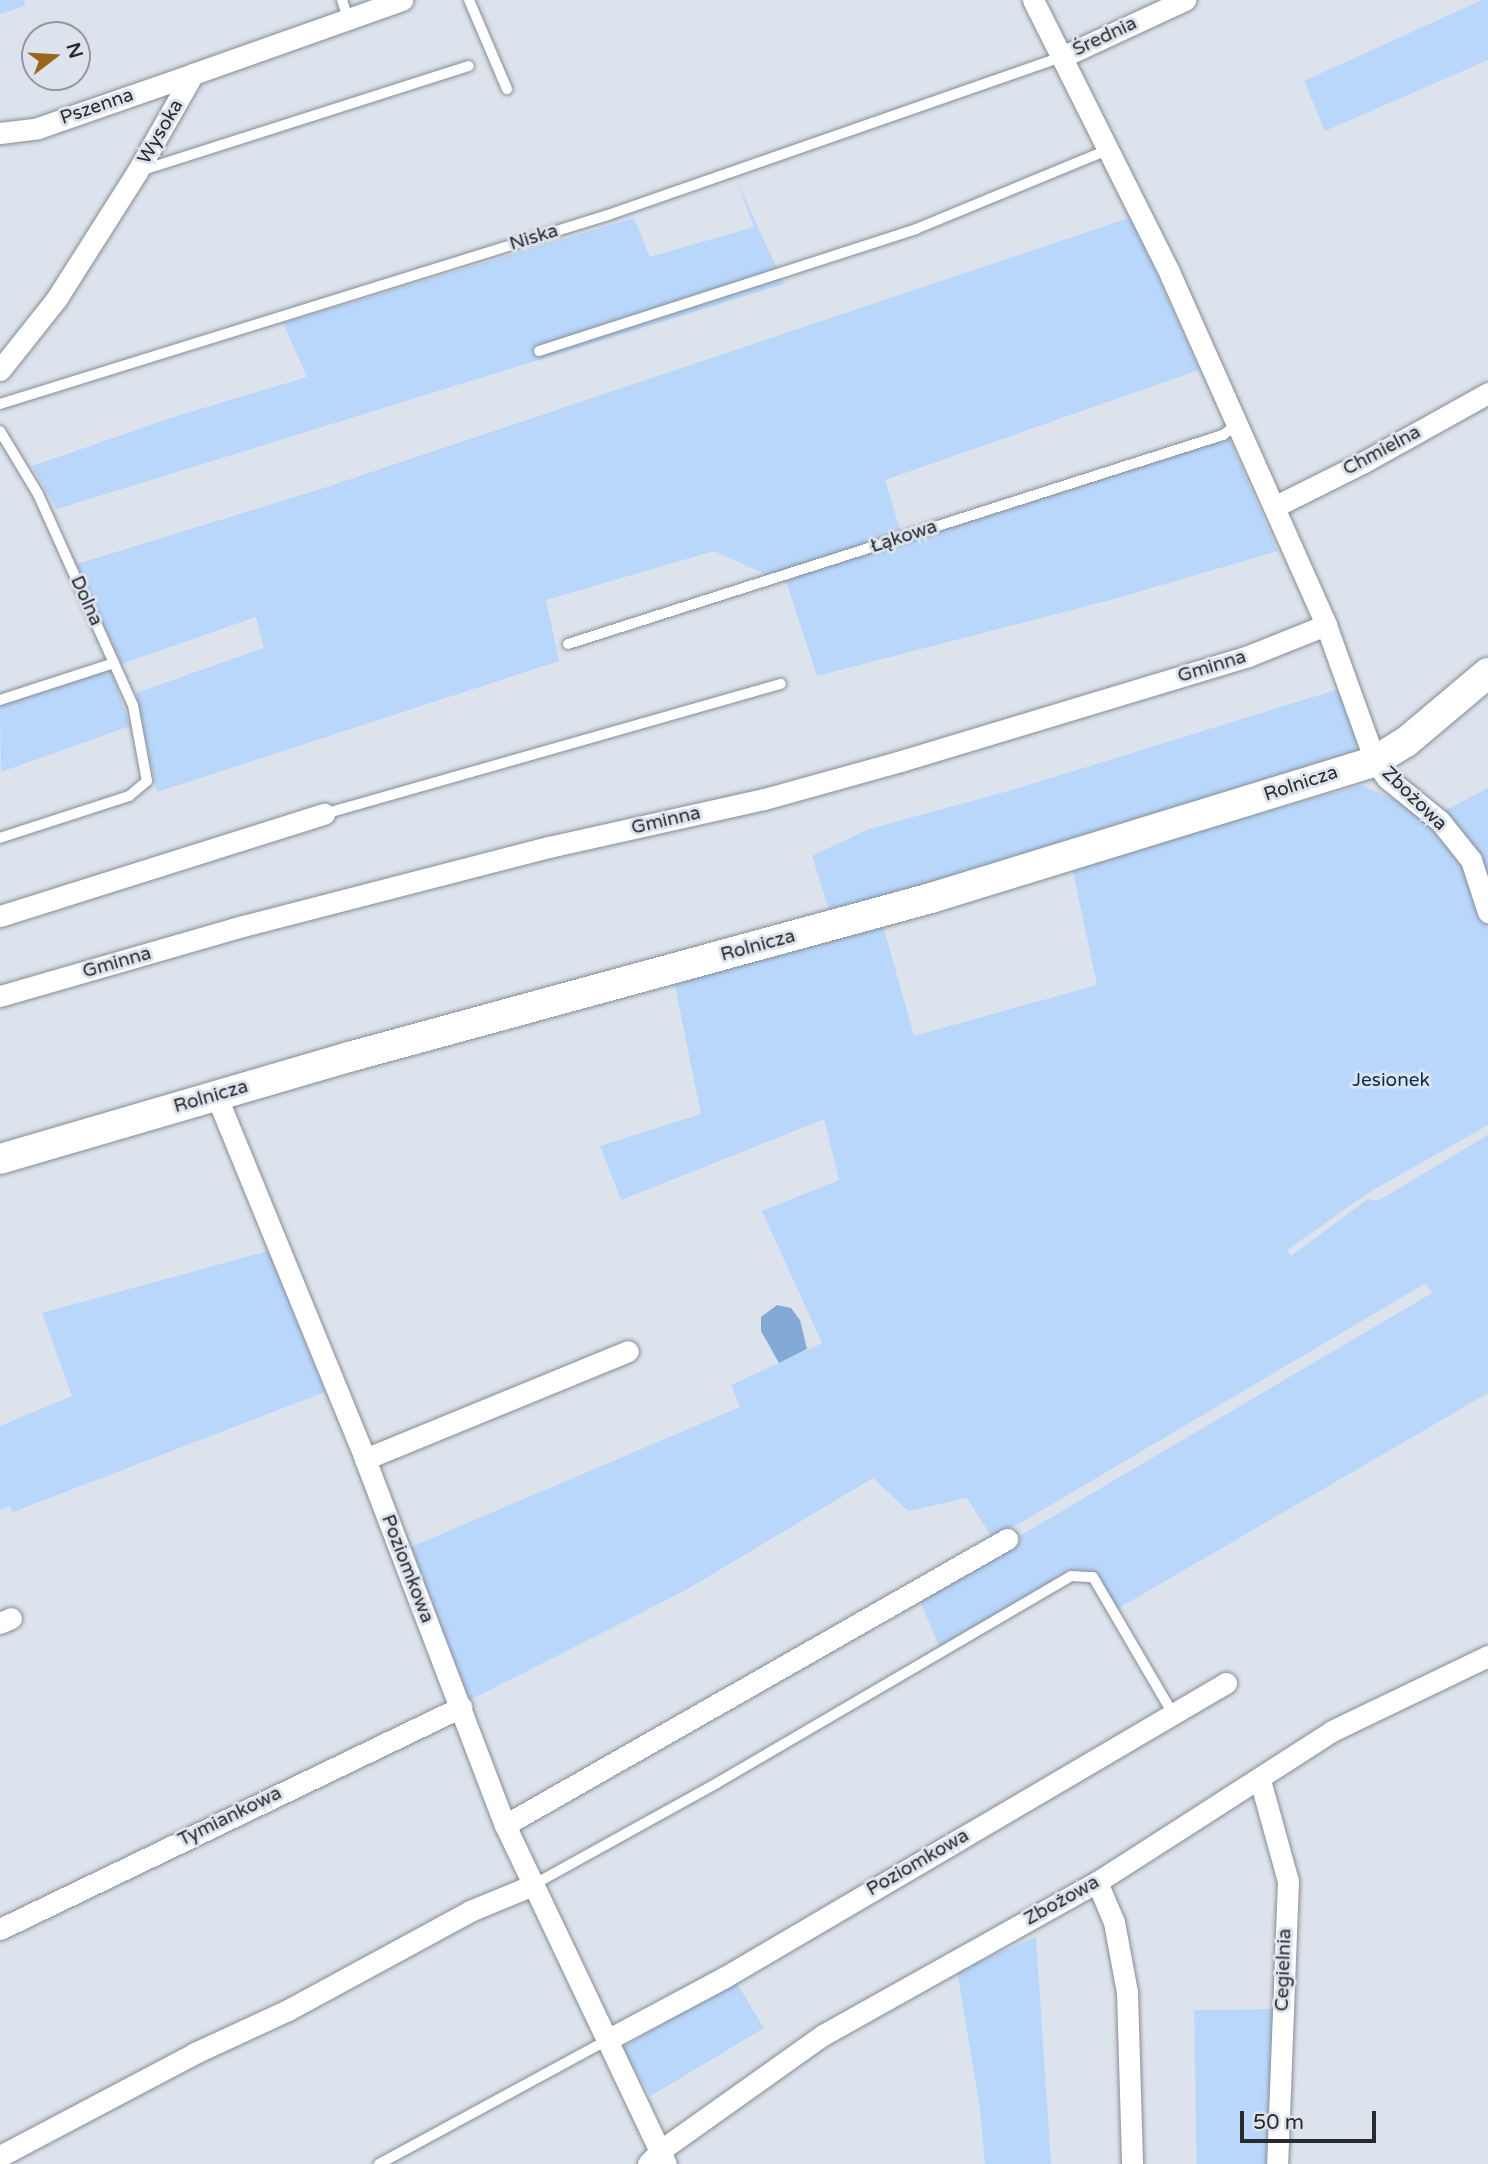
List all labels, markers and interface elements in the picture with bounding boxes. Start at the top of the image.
street label: Średnia [1069,12,1141,62]
north arrow [21,21,91,91]
text: N [61,40,87,61]
street label: Pszenna [57,84,137,130]
street label: Wysoka [133,96,189,168]
street label: Niska [507,220,561,256]
street label: Chmielna [1339,421,1425,481]
street label: Łąkowa [868,516,940,558]
street label: Dolna [65,572,107,630]
street label: Gminna [1175,646,1249,688]
street label: Rolnicza [1261,761,1341,807]
street label: Zbożowa [1377,762,1451,836]
street label: Gminna [629,802,703,840]
street label: Rolnicza [718,925,798,967]
street label: Gminna [80,942,154,984]
park label: Jesionek [1352,1070,1430,1092]
street label: Rolnicza [171,1076,251,1118]
street label: Poziomkowa [376,1511,438,1627]
street label: Tymiankowa [175,1782,285,1852]
street label: Poziomkowa [863,1825,973,1901]
street label: Zbożowa [1021,1871,1103,1931]
street label: Cegielnia [1271,1928,1297,2012]
scale bar [1243,2098,1380,2142]
text: 50 m [1253,2110,1304,2135]

